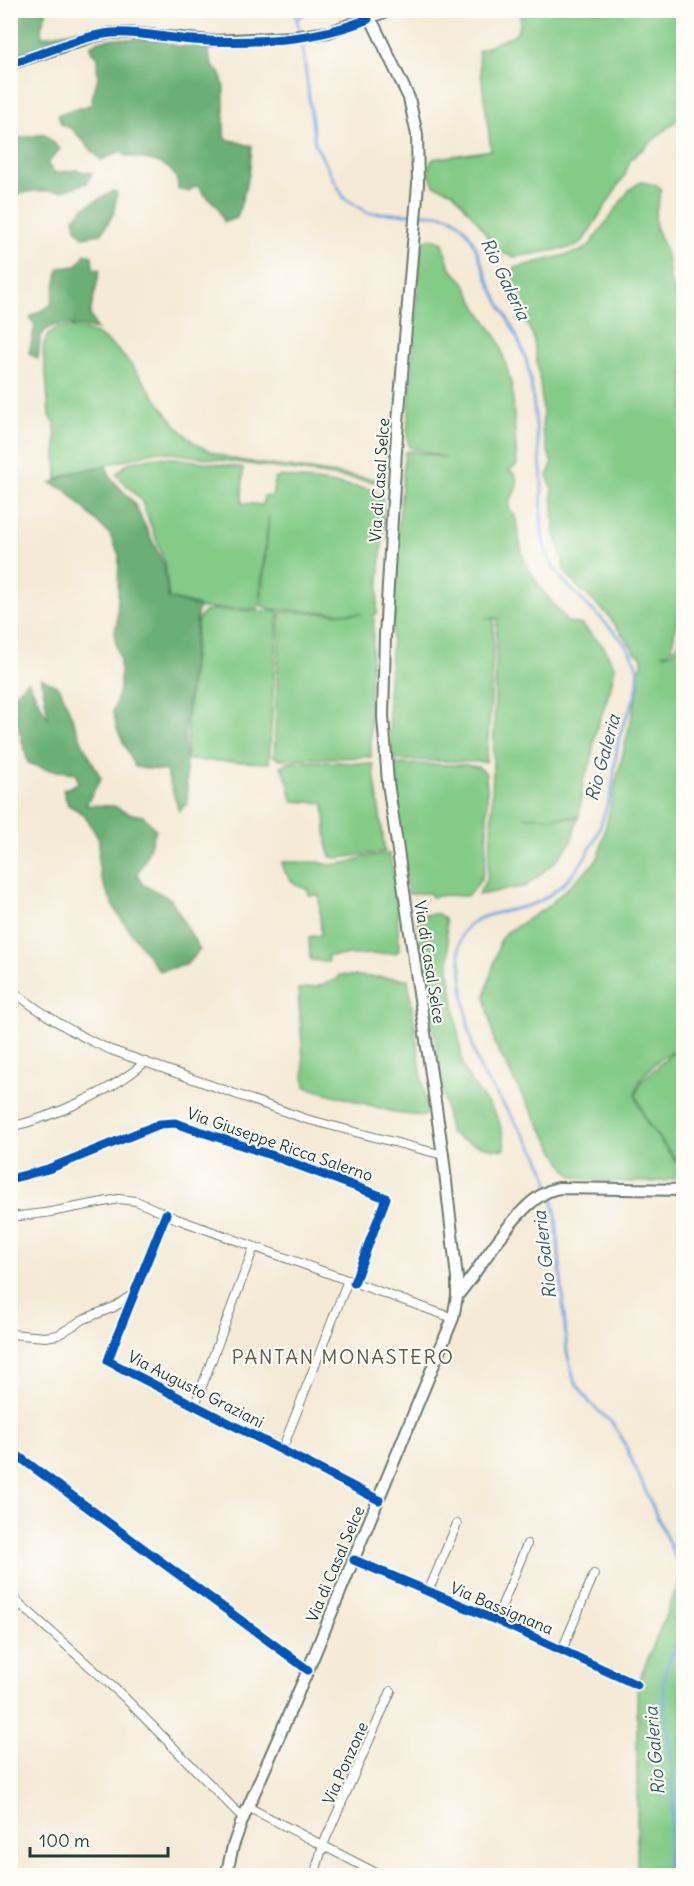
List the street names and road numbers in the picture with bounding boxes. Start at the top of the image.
street label: Via di Casal Selce [365,417,393,543]
street label: Via di Casal Selce [410,899,450,1025]
street label: Via Giuseppe Ricca Salerno [184,1103,376,1185]
street label: Via Augusto Graziani [125,1346,267,1432]
street label: Via di Casal Selce [302,1503,368,1625]
street label: Via Bassignana [447,1577,557,1639]
street label: Via Ponzone [318,1719,372,1807]

